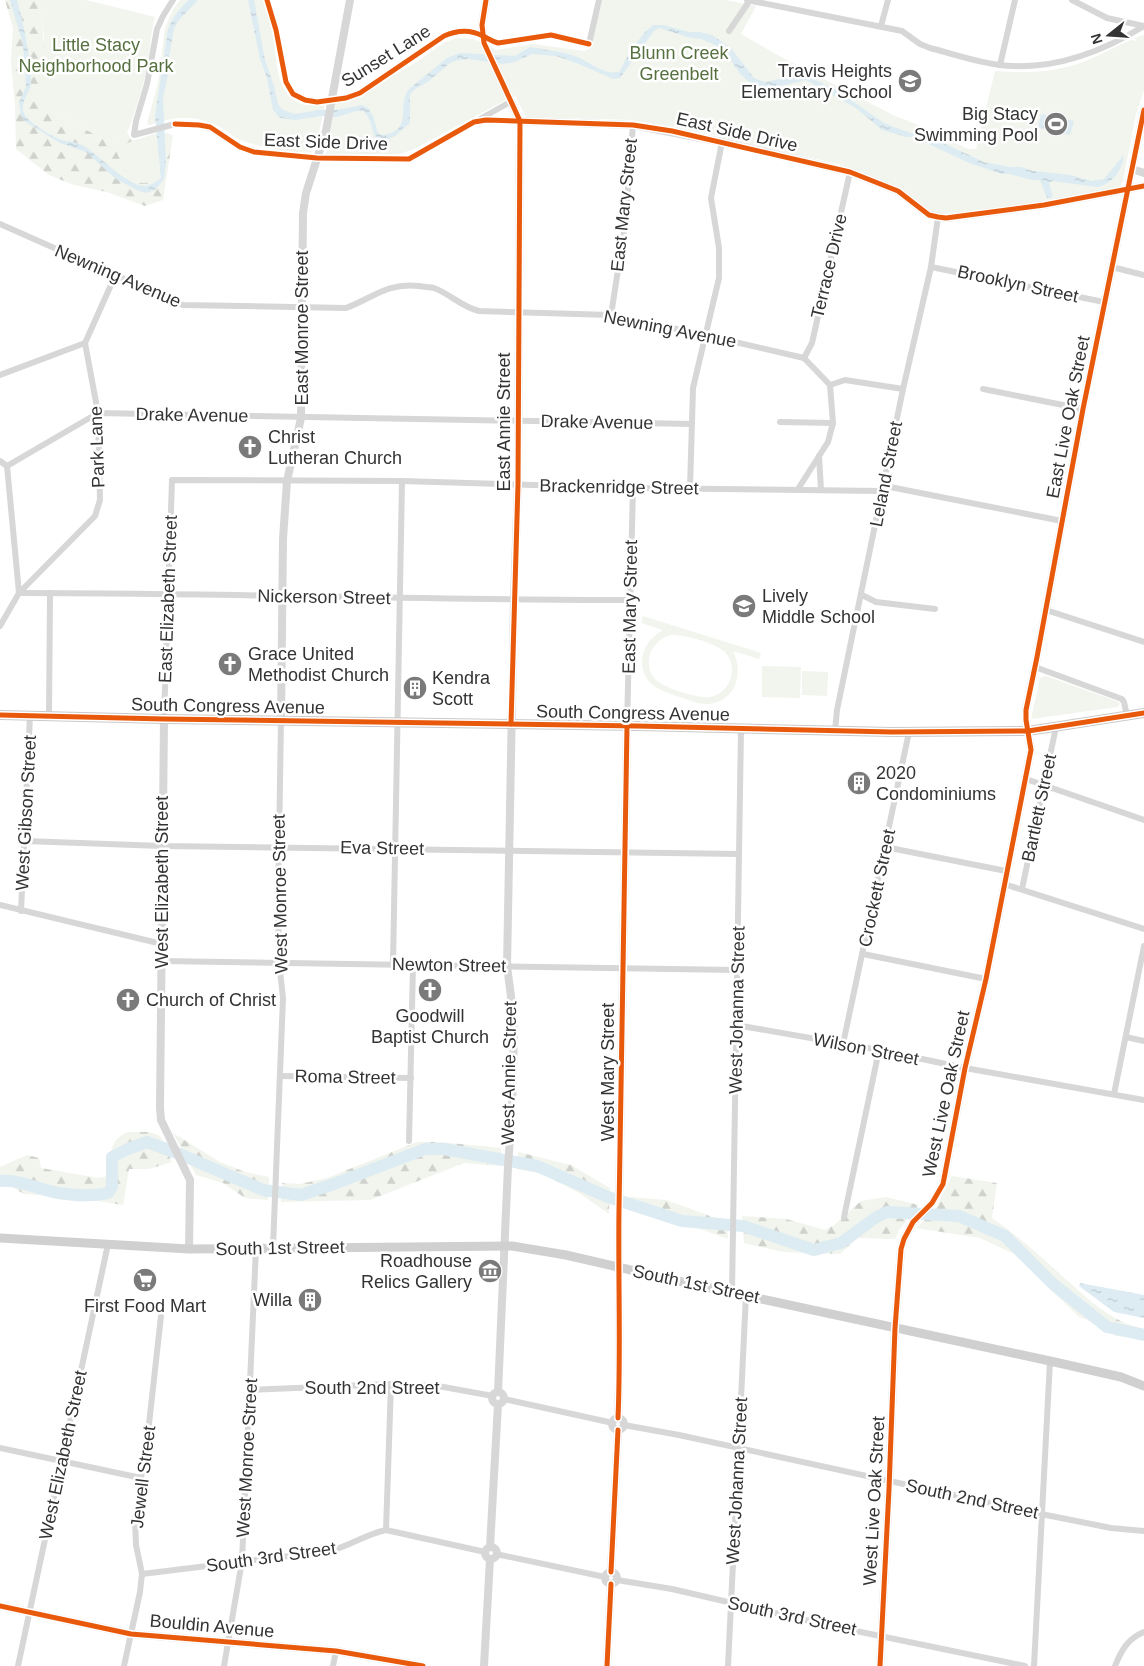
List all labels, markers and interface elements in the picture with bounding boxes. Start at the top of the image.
north arrow [1084,10,1134,60]
street label: Sunset Lane [338,21,434,91]
text: N [1087,32,1106,46]
park label: Little Stacy Neighborhood Park [18,35,175,76]
park label: Blunn Creek Greenbelt [629,43,730,84]
place label: Travis Heights Elementary School [741,61,892,102]
school or university icon: Travis Heights Elementary School [897,68,923,94]
place label: Big Stacy Swimming Pool [914,104,1038,145]
street label: East Side Drive [674,108,800,156]
sports icon: Big Stacy Swimming Pool [1043,111,1069,137]
street label: East Side Drive [264,130,388,154]
street label: East Mary Street [607,137,641,273]
street label: Terrace Drive [807,212,851,320]
street label: Newning Avenue [52,240,184,312]
street label: East Monroe Street [292,250,312,406]
street label: Brooklyn Street [956,261,1080,307]
street label: Newning Avenue [602,306,738,352]
street label: East Live Oak Street [1042,334,1094,500]
street label: East Annie Street [494,352,514,492]
street label: Drake Avenue [135,404,249,426]
street label: Park Lane [86,406,108,488]
street label: Drake Avenue [540,411,654,433]
street label: Leland Street [866,420,906,528]
place label: Christ Lutheran Church [268,427,402,468]
church icon: Christ Lutheran Church [237,434,263,460]
street label: Brackenridge Street [539,476,699,498]
street label: East Elizabeth Street [155,515,181,683]
street label: East Mary Street [619,540,641,674]
street label: Nickerson Street [257,586,391,608]
place label: Lively Middle School [762,586,875,627]
school or university icon: Lively Middle School [731,593,757,619]
place label: Grace United Methodist Church [248,644,389,685]
church icon: Grace United Methodist Church [217,651,243,677]
place label: Kendra Scott [432,668,491,709]
building icon: Kendra Scott [402,675,428,701]
street label: South Congress Avenue [131,694,325,718]
street label: South Congress Avenue [536,701,730,725]
street label: West Gibson Street [12,735,40,891]
street label: Bartlett Street [1018,752,1060,864]
place label: 2020 Condominiums [876,763,996,804]
building icon: 2020 Condominiums [846,770,872,796]
street label: West Elizabeth Street [152,796,172,968]
street label: West Monroe Street [269,814,291,974]
street label: Crockett Street [855,827,899,949]
street label: Eva Street [340,837,424,859]
street label: West Johanna Street [726,926,748,1094]
street label: Newton Street [392,954,506,976]
church icon: Goodwill Baptist Church [417,977,443,1003]
church icon: Church of Christ [115,987,141,1013]
place label: Church of Christ [146,990,276,1010]
street label: West Annie Street [498,1001,520,1145]
street label: West Mary Street [598,1003,618,1141]
place label: Goodwill Baptist Church [371,1006,489,1047]
street label: West Live Oak Street [919,1009,973,1179]
street label: Wilson Street [812,1029,920,1069]
street label: Roma Street [294,1066,396,1088]
street label: South 1st Street [215,1237,345,1259]
place label: Roadhouse Relics Gallery [361,1251,472,1292]
museum icon: Roadhouse Relics Gallery [477,1258,503,1284]
street label: South 1st Street [631,1261,761,1307]
supermarket icon: First Food Mart [132,1267,158,1293]
building icon: Willa [297,1287,323,1313]
place label: Willa [253,1290,293,1310]
place label: First Food Mart [84,1296,206,1316]
street label: West Elizabeth Street [35,1368,91,1542]
street label: West Monroe Street [233,1378,261,1538]
street label: South 2nd Street [304,1378,440,1398]
street label: West Johanna Street [723,1397,751,1565]
street label: West Live Oak Street [860,1416,888,1586]
street label: Jewell Street [127,1425,159,1529]
street label: South 2nd Street [904,1475,1040,1523]
street label: South 3rd Street [205,1538,337,1576]
street label: South 3rd Street [726,1593,858,1639]
street label: Bouldin Avenue [149,1611,275,1641]

